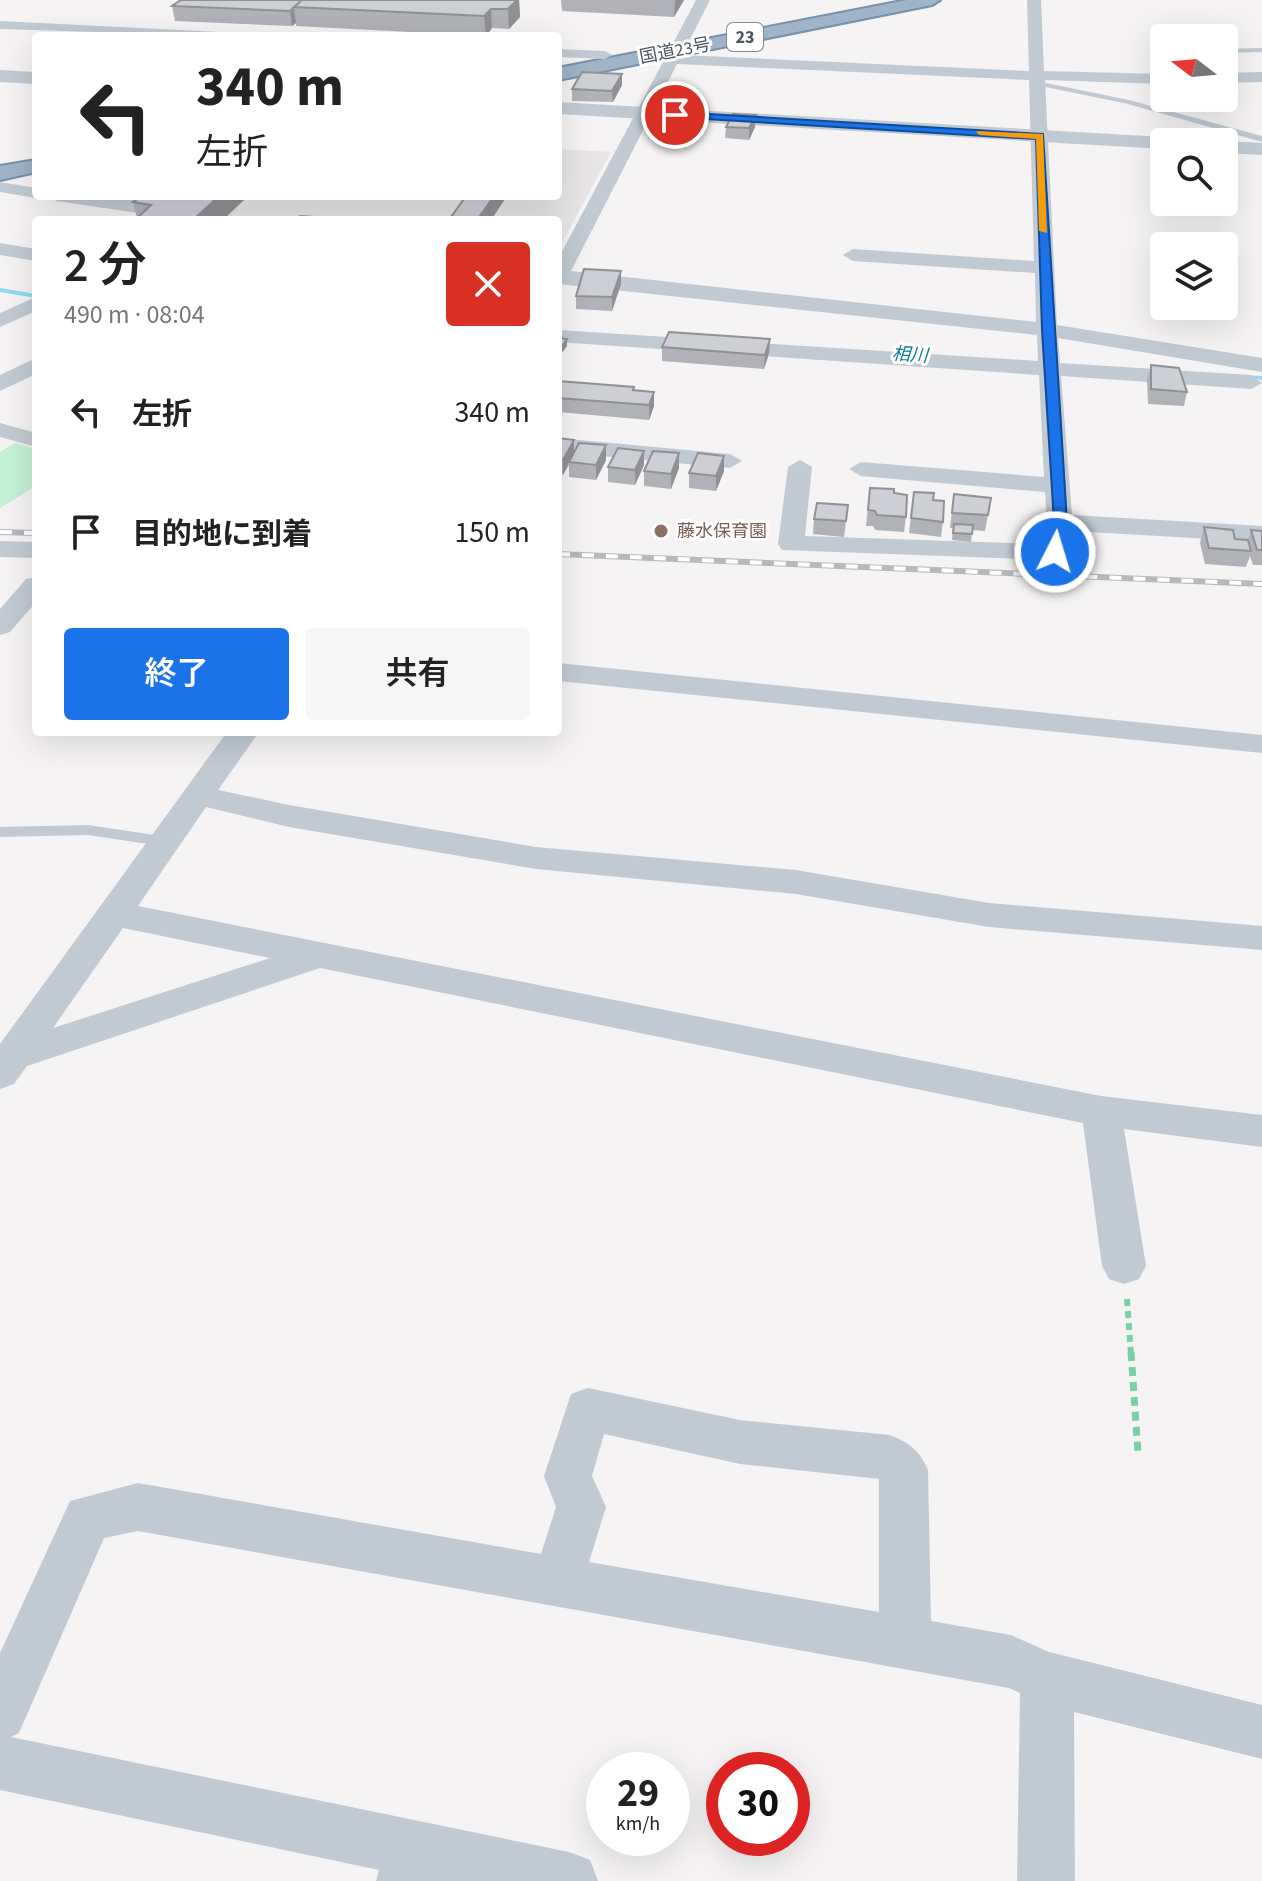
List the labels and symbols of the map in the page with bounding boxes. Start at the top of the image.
road number: 23 [727,23,763,51]
north arrow [1150,24,1238,112]
street label: 国道23号 [637,32,713,70]
pin [641,81,709,149]
water label: 相川 [891,341,931,369]
position arrow [1013,510,1097,594]
place label: 藤水保育園 [677,519,767,544]
marker: 藤水保育園 [652,522,670,540]
speed limit sign: 30 [706,1752,810,1856]

